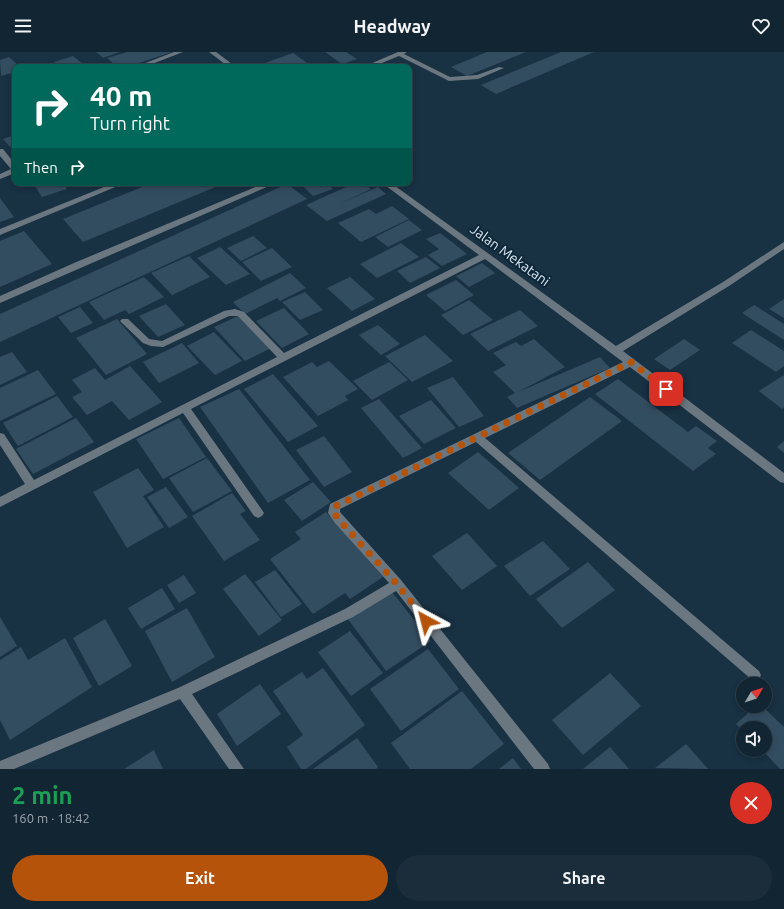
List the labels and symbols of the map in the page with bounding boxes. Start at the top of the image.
street label: Jalan Mekatani [467,221,553,289]
pin [649,372,683,406]
position arrow [405,600,447,642]
north arrow [736,677,772,713]

